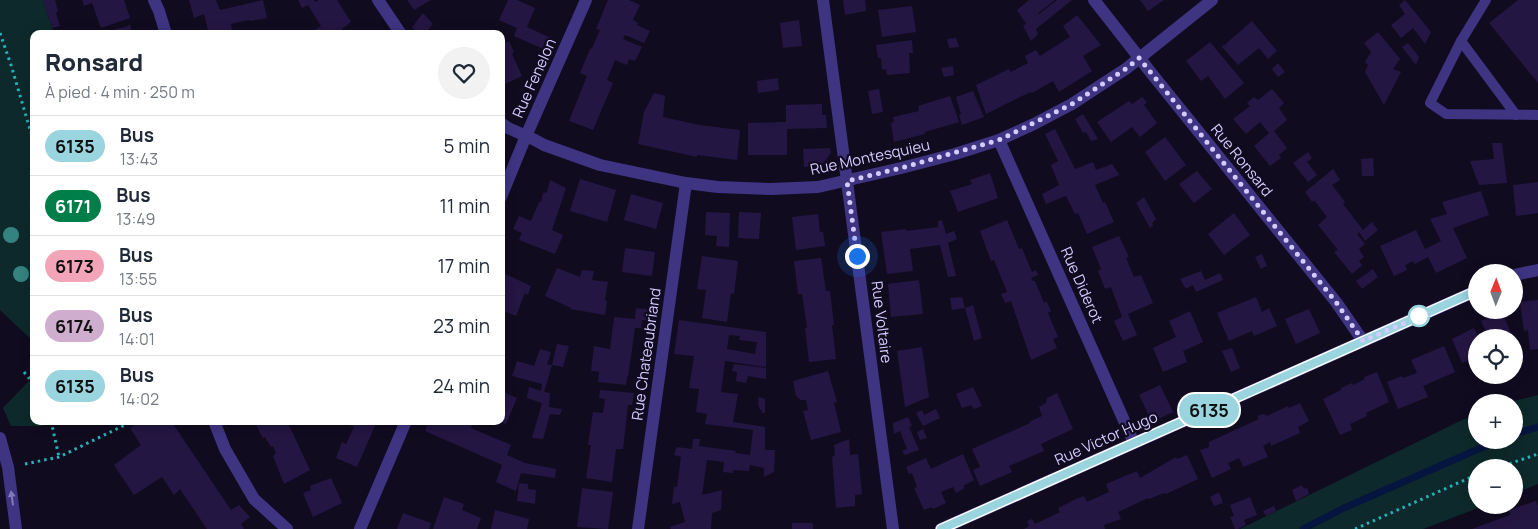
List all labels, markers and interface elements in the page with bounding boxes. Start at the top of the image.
street label: Rue Fenelon [507,35,561,121]
text: Ronsard [45,45,143,78]
button: heart [438,47,490,99]
text: À pied · 4 min · 250 m [45,81,195,103]
street label: Rue Ronsard [1206,119,1278,201]
text: Bus [120,122,154,148]
text: 5 min [443,133,490,159]
text: 6135 [55,134,95,158]
street label: Rue Montesquieu [808,134,932,180]
text: 13:43 [120,148,158,170]
text: Bus [116,182,150,208]
text: 11 min [440,193,490,219]
text: 6171 [55,194,91,218]
text: 13:49 [116,208,155,230]
text: Bus [119,242,153,268]
street label: Rue Diderot [1056,243,1108,327]
your location [845,244,870,269]
text: 17 min [437,253,490,279]
text: 6173 [55,254,94,278]
north arrow [1468,264,1522,319]
map controls [1468,264,1523,514]
text: 13:55 [119,268,157,290]
street label: Rue Voltaire [867,280,897,364]
street label: Rue Chateaubriand [626,286,666,422]
text: Bus [119,302,153,328]
unlabelled marker [1408,305,1430,327]
text: 23 min [433,313,490,339]
text: 6174 [55,314,94,338]
text: 14:01 [119,328,155,350]
button: locate [1468,329,1523,384]
text: Bus [120,362,154,388]
text: 24 min [433,373,490,399]
text: 6135 [55,374,95,398]
text: 14:02 [120,388,159,410]
line badge: 6135 [1174,394,1244,426]
button: + [1468,394,1523,449]
text: 6135 [1189,398,1229,422]
street label: Rue Victor Hugo [1051,406,1161,470]
button: − [1468,459,1523,514]
one-way arrow [8,490,16,506]

